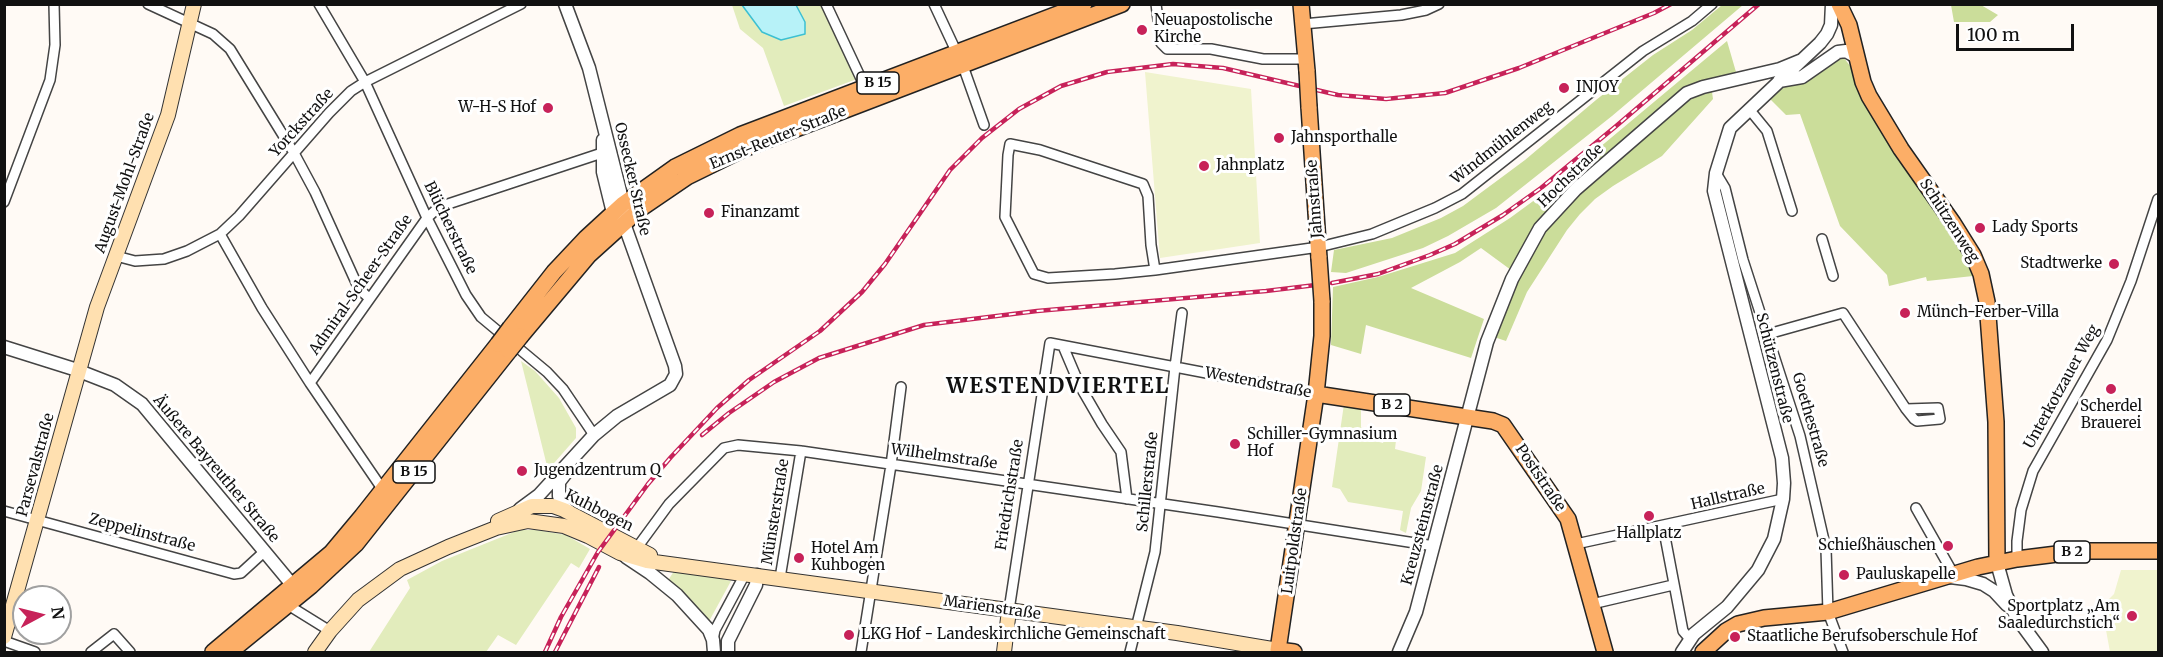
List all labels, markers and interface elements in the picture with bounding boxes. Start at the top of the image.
place label: Neuapostolische Kirche [1154,12,1273,47]
scale bar [1959,12,2078,50]
marker: Neuapostolische Kirche [1135,23,1149,37]
text: 100 m [1967,23,2020,46]
road number: B 15 [857,72,899,94]
place label: INJOY [1576,79,1619,97]
marker: INJOY [1557,81,1571,95]
street label: Yorckstraße [267,85,337,161]
street label: Windmühlenweg [1448,98,1556,188]
place label: W-H-S Hof [458,99,536,117]
marker: W-H-S Hof [541,101,555,115]
street label: Ernst-Reuter-Straße [707,102,849,174]
street label: August-Mohl-Straße [91,110,159,256]
street label: Ossecker Straße [610,121,654,237]
place label: Jahnsporthalle [1291,129,1397,147]
marker: Jahnsporthalle [1272,131,1286,145]
street label: Hochstraße [1535,140,1607,212]
place label: Jahnplatz [1216,157,1284,175]
marker: Jahnplatz [1197,159,1211,173]
street label: Jahnstraße [1303,159,1327,239]
street label: Schützenweg [1915,176,1983,266]
street label: Blücherstraße [420,179,480,277]
place label: Finanzamt [721,204,800,222]
marker: Finanzamt [702,206,716,220]
street label: Admiral-Scheer-Straße [306,211,416,359]
place label: Lady Sports [1992,219,2078,237]
marker: Lady Sports [1973,221,1987,235]
place label: Stadtwerke [2020,255,2102,273]
marker: Stadtwerke [2107,257,2121,271]
place label: Münch-Ferber-Villa [1917,304,2059,322]
marker: Münch-Ferber-Villa [1898,306,1912,320]
street label: Schützenstraße [1752,311,1796,425]
street label: Unterkotzauer Weg [2020,322,2104,452]
street label: Westendstraße [1203,364,1313,402]
street label: Goethestraße [1788,371,1832,469]
district label: WESTENDVIERTEL [946,374,1170,400]
marker: Scherdel Brauerei [2104,382,2118,396]
street label: Äußere Bayreuther Straße [149,392,283,546]
road number: B 2 [1374,394,1410,416]
place label: Scherdel Brauerei [2080,398,2142,433]
street label: Parsevalstraße [14,411,58,519]
place label: Schiller-Gymnasium Hof [1247,426,1397,461]
street label: Schillerstraße [1134,431,1162,533]
marker: Schiller-Gymnasium Hof [1228,437,1242,451]
street label: Friedrichstraße [992,438,1028,552]
street label: Wilhelmstraße [890,441,998,473]
street label: Poststraße [1511,441,1569,515]
street label: Münsterstraße [759,458,793,566]
road number: B 15 [393,461,435,483]
place label: Jugendzentrum Q [534,462,661,480]
street label: Kreuzsteinstraße [1398,463,1448,587]
marker: Jugendzentrum Q [515,464,529,478]
street label: Hallstraße [1689,480,1767,514]
street label: Kuhbogen [562,486,636,536]
street label: Luitpoldstraße [1279,487,1311,595]
marker: Hallplatz [1642,509,1656,523]
street label: Zeppelinstraße [87,510,197,556]
place label: Hallplatz [1617,525,1681,543]
place label: Schießhäuschen [1818,537,1936,555]
marker: Schießhäuschen [1941,539,1955,553]
place label: Hotel Am Kuhbogen [811,540,885,575]
road number: B 2 [2054,541,2090,563]
marker: Hotel Am Kuhbogen [792,551,806,565]
place label: Pauluskapelle [1856,566,1956,584]
marker: Pauluskapelle [1837,568,1851,582]
north arrow [12,585,72,645]
street label: Marienstraße [942,592,1042,624]
place label: Sportplatz „Am Saaledurchstich“ [1998,598,2120,633]
text: N [47,606,69,621]
marker: Sportplatz „Am Saaledurchstich“ [2125,609,2139,623]
place label: LKG Hof - Landeskirchliche Gemeinschaft [861,626,1166,644]
marker: LKG Hof - Landeskirchliche Gemeinschaft [842,628,856,642]
place label: Staatliche Berufsoberschule Hof [1747,628,1977,646]
marker: Staatliche Berufsoberschule Hof [1728,630,1742,644]

